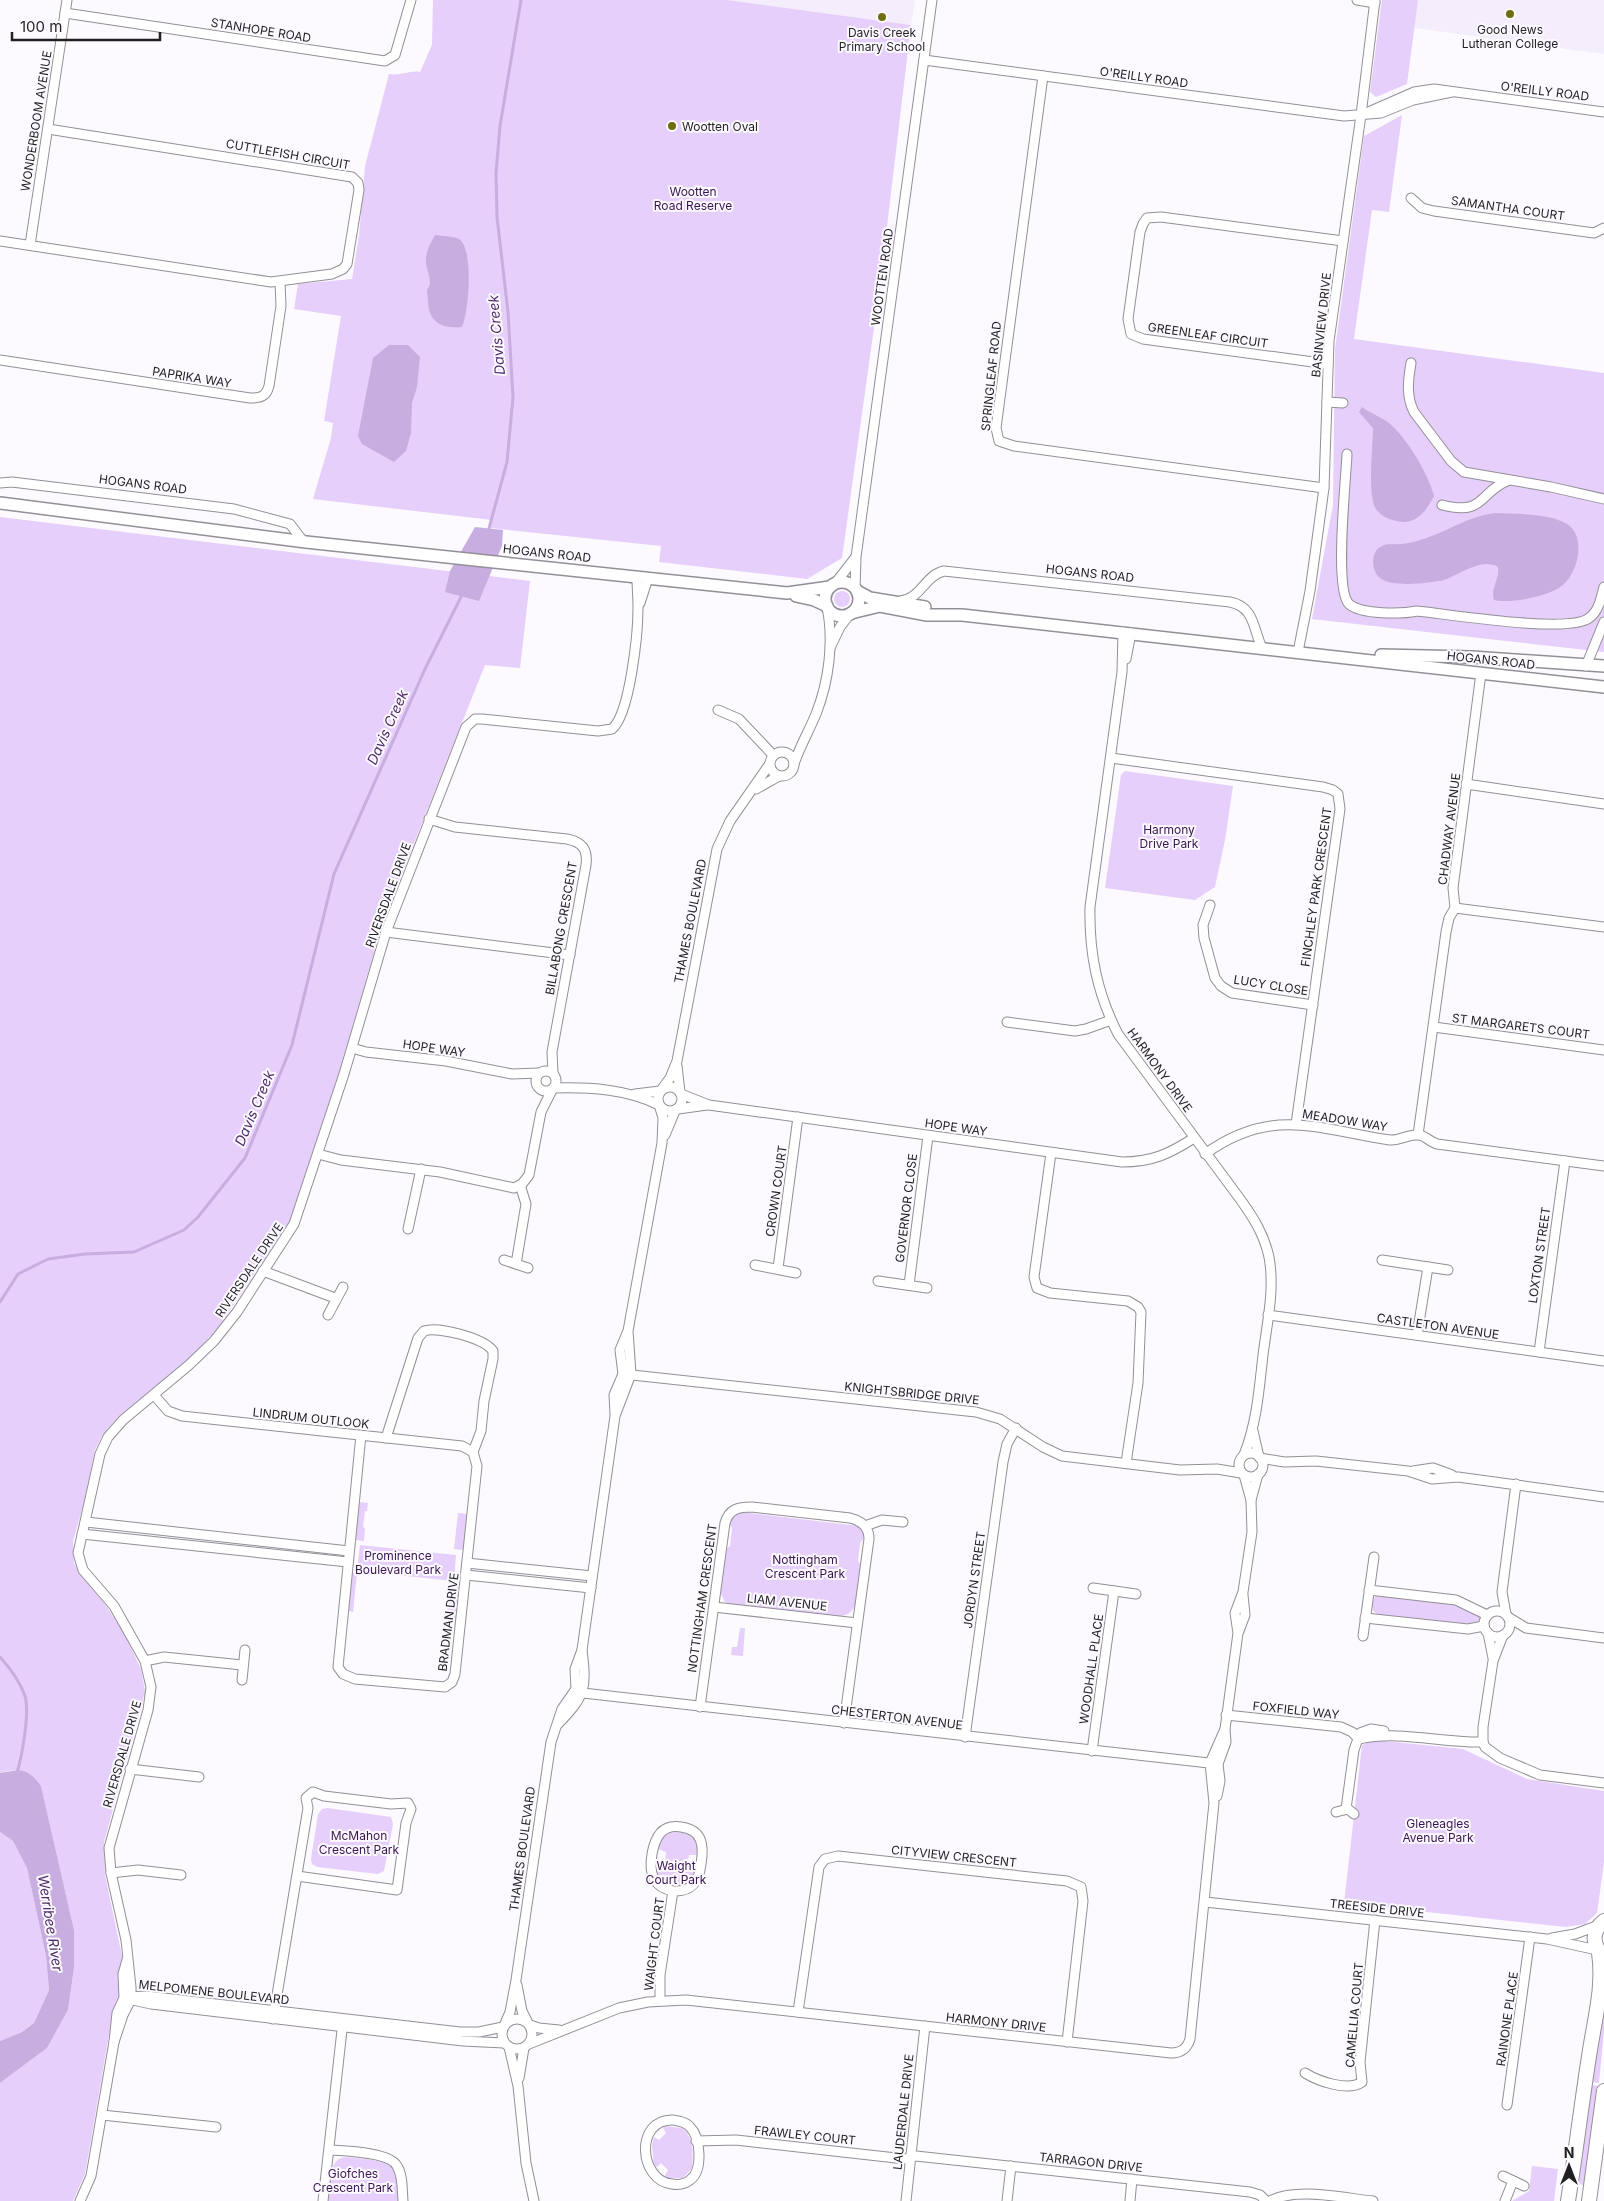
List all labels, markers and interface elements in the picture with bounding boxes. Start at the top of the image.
marker: Good News Lutheran College [1504,8,1516,20]
scale bar [12,10,160,42]
marker: Davis Creek Primary School [876,11,888,23]
street label: STANHOPE ROAD [210,15,312,45]
text: 100 m [20,17,62,36]
place label: Good News Lutheran College [1462,22,1558,51]
place label: Davis Creek Primary School [839,25,925,54]
street label: WONDERBOOM AVENUE [17,50,55,192]
street label: O'REILLY ROAD [1099,63,1189,91]
street label: O'REILLY ROAD [1500,78,1590,104]
place label: Wootten Oval [682,119,758,134]
marker: Wootten Oval [666,120,678,132]
street label: CUTTLEFISH CIRCUIT [225,136,352,172]
park label: Wootten Road Reserve [654,184,732,213]
street label: SAMANTHA COURT [1450,193,1566,223]
street label: WOOTTEN ROAD [868,227,896,327]
street label: BASINVIEW DRIVE [1308,272,1334,378]
water label: Davis Creek [484,294,508,376]
street label: GREENLEAF CIRCUIT [1147,319,1269,351]
street label: SPRINGLEAF ROAD [978,320,1004,432]
street label: PAPRIKA WAY [151,363,233,391]
street label: HOGANS ROAD [98,471,188,497]
street label: HOGANS ROAD [502,541,592,565]
street label: HOGANS ROAD [1045,561,1135,585]
street label: HOGANS ROAD [1446,648,1536,672]
water label: Davis Creek [363,687,411,767]
street label: CHADWAY AVENUE [1435,772,1463,886]
street label: FINCHLEY PARK CRESCENT [1297,806,1335,968]
park label: Harmony Drive Park [1140,822,1199,851]
street label: RIVERSDALE DRIVE [362,840,414,950]
street label: THAMES BOULEVARD [671,858,709,984]
street label: BILLABONG CRESCENT [542,860,580,996]
street label: LUCY CLOSE [1233,972,1309,998]
street label: ST MARGARETS COURT [1451,1010,1591,1042]
street label: HARMONY DRIVE [1124,1025,1196,1115]
street label: HOPE WAY [402,1036,466,1060]
water label: Davis Creek [231,1068,278,1148]
street label: MEADOW WAY [1301,1106,1389,1134]
street label: HOPE WAY [924,1115,988,1139]
street label: CROWN COURT [762,1144,790,1238]
street label: GOVERNOR CLOSE [892,1153,920,1263]
street label: LOXTON STREET [1525,1206,1553,1304]
street label: RIVERSDALE DRIVE [212,1220,286,1320]
street label: CASTLETON AVENUE [1376,1310,1500,1342]
street label: KNIGHTSBRIDGE DRIVE [844,1378,980,1408]
street label: LINDRUM OUTLOOK [252,1404,370,1432]
street label: NOTTINGHAM CRESCENT [684,1522,720,1673]
street label: JORDYN STREET [960,1530,988,1630]
park label: Prominence Boulevard Park [355,1548,441,1577]
park label: Nottingham Crescent Park [765,1552,846,1581]
street label: BRADMAN DRIVE [435,1572,461,1672]
street label: LIAM AVENUE [746,1590,828,1614]
street label: WOODHALL PLACE [1076,1613,1106,1725]
street label: FOXFIELD WAY [1252,1698,1340,1722]
street label: RIVERSDALE DRIVE [100,1699,144,1809]
street label: CHESTERTON AVENUE [830,1701,964,1733]
street label: THAMES BOULEVARD [506,1785,538,1913]
park label: Gleneagles Avenue Park [1402,1816,1474,1845]
park label: McMahon Crescent Park [319,1828,400,1857]
street label: CITYVIEW CRESCENT [890,1842,1018,1870]
park label: Waight Court Park [646,1858,707,1887]
water label: Werribee River [35,1874,67,1973]
street label: WAIGHT COURT [641,1896,667,1992]
street label: TREESIDE DRIVE [1329,1896,1425,1920]
street label: CAMELLIA COURT [1342,1961,1366,2068]
street label: RAINONE PLACE [1493,1971,1521,2067]
street label: MELPOMENE BOULEVARD [138,1977,290,2007]
street label: HARMONY DRIVE [945,2009,1047,2035]
street label: LAUDERDALE DRIVE [889,2053,917,2171]
street label: FRAWLEY COURT [753,2122,857,2148]
north arrow [1544,2141,1594,2191]
text: N [1564,2144,1574,2161]
street label: TARRAGON DRIVE [1039,2149,1143,2175]
park label: Giofches Crescent Park [313,2166,394,2195]

